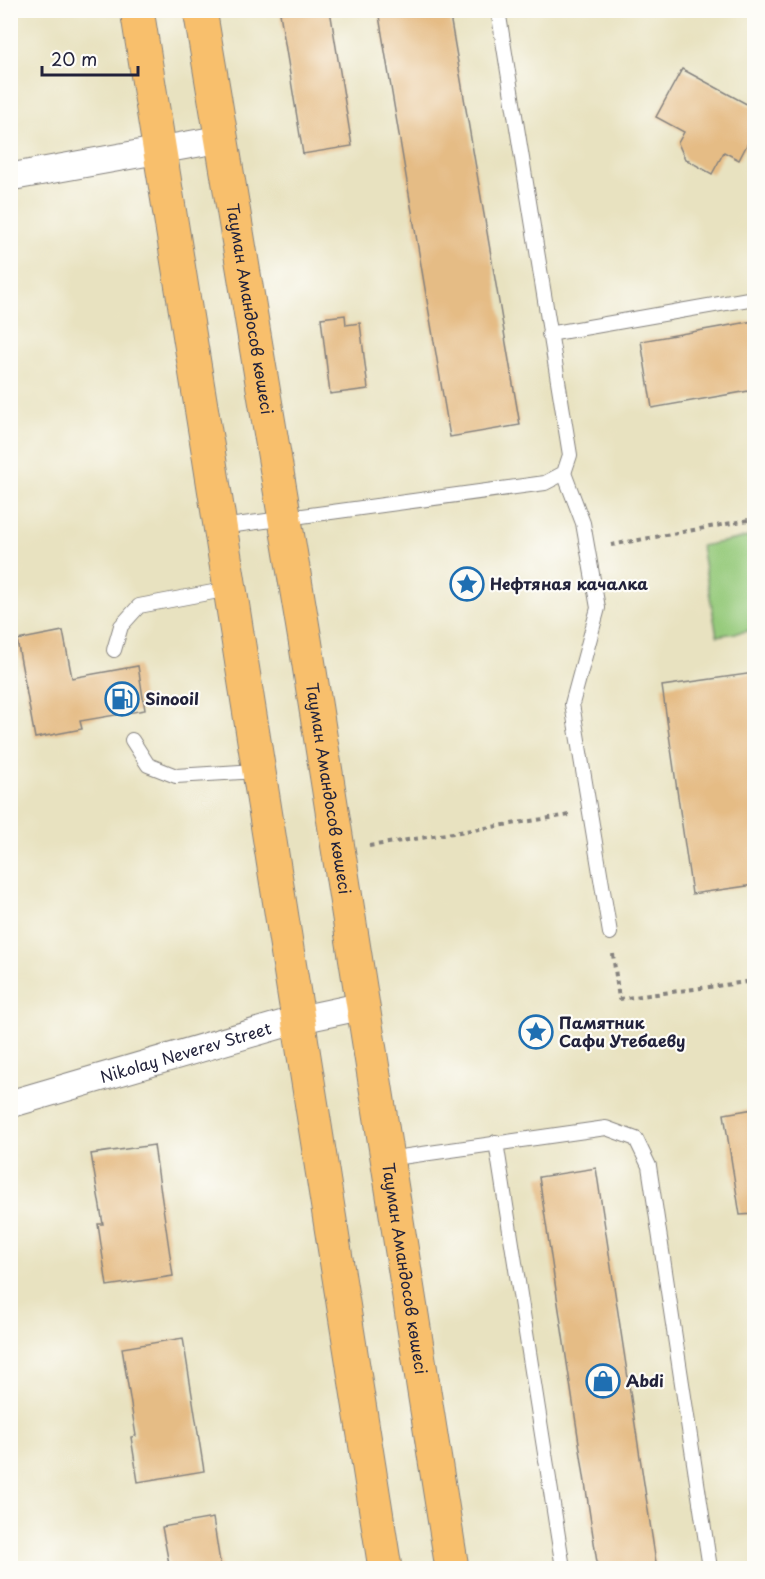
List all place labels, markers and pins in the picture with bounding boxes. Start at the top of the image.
place icon: Нефтяная качалка [449,566,485,602]
place label: Нефтяная качалка [490,571,648,595]
fuel station icon: Sinooil [104,681,140,717]
place label: Sinooil [145,686,199,710]
place label: Памятник Сафи Утебаеву [559,1010,685,1052]
place icon: Памятник Сафи Утебаеву [518,1014,554,1050]
shop icon: Abdi [585,1363,621,1399]
place label: Abdi [626,1368,664,1392]

